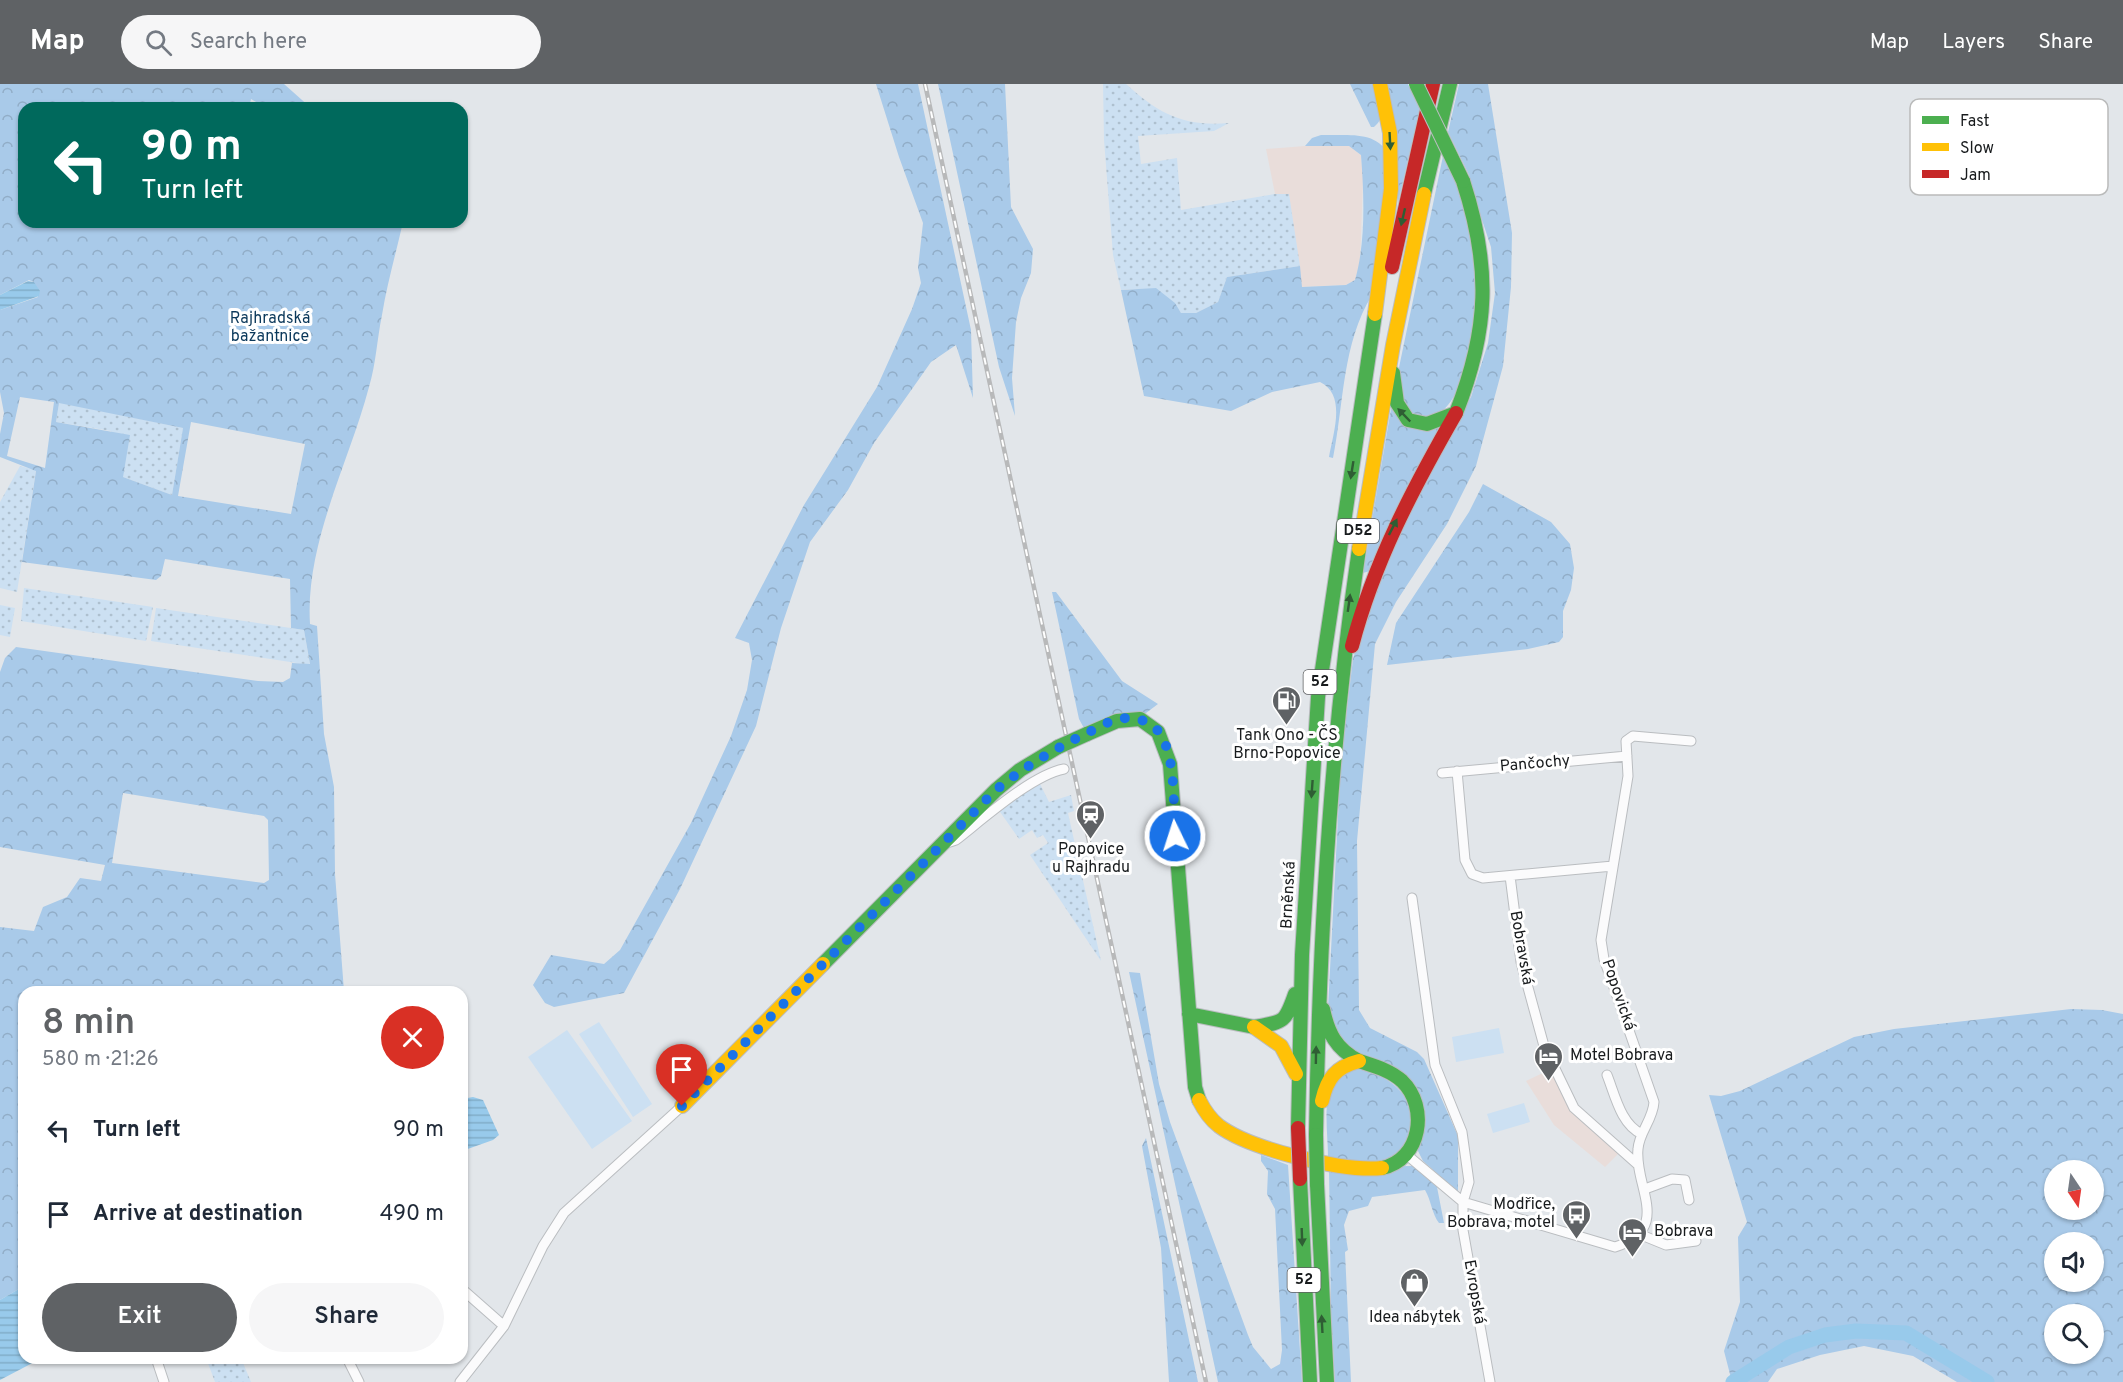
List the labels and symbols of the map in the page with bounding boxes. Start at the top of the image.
legend [1910,99,2108,195]
text: Fast [1960,112,1990,132]
one-way arrow [1386,132,1395,151]
text: Slow [1960,139,1994,159]
text: Jam [1960,166,1991,186]
one-way arrow [1398,208,1407,227]
park label: Rajhradská bažantnice [230,309,310,347]
one-way arrow [1397,408,1411,423]
one-way arrow [1347,461,1356,480]
one-way arrow [1388,518,1398,536]
road number: D52 [1337,519,1379,543]
one-way arrow [1344,593,1353,612]
road number: 52 [1304,670,1336,694]
fuel station icon: Tank Ono - ČS Brno-Popovice [1271,684,1303,726]
place label: Tank Ono - ČS Brno-Popovice [1233,724,1341,764]
street label: Pančochy [1499,751,1571,777]
one-way arrow [1307,779,1317,798]
station icon: Popovice u Rajhradu [1075,798,1107,840]
position arrow [1143,804,1207,868]
place label: Popovice u Rajhradu [1052,840,1130,878]
street label: Brněnská [1277,861,1301,929]
street label: Bobravská [1505,909,1537,987]
street label: Popovická [1596,957,1640,1033]
hotel icon: Motel Bobrava [1533,1040,1565,1082]
pin [656,1044,707,1106]
one-way arrow [1311,1046,1321,1065]
place label: Motel Bobrava [1570,1046,1673,1066]
north arrow [2044,1160,2104,1220]
place label: Modřice, Bobrava, motel [1447,1195,1555,1233]
bus stop icon: Modřice, Bobrava, motel [1560,1198,1592,1240]
hotel icon: Bobrava [1617,1216,1649,1258]
place label: Bobrava [1654,1222,1713,1242]
one-way arrow [1298,1228,1307,1247]
street label: Evropská [1459,1258,1489,1326]
shop icon: Idea nábytek [1399,1266,1431,1308]
road number: 52 [1288,1268,1320,1292]
place label: Idea nábytek [1369,1308,1461,1328]
one-way arrow [1317,1314,1327,1333]

